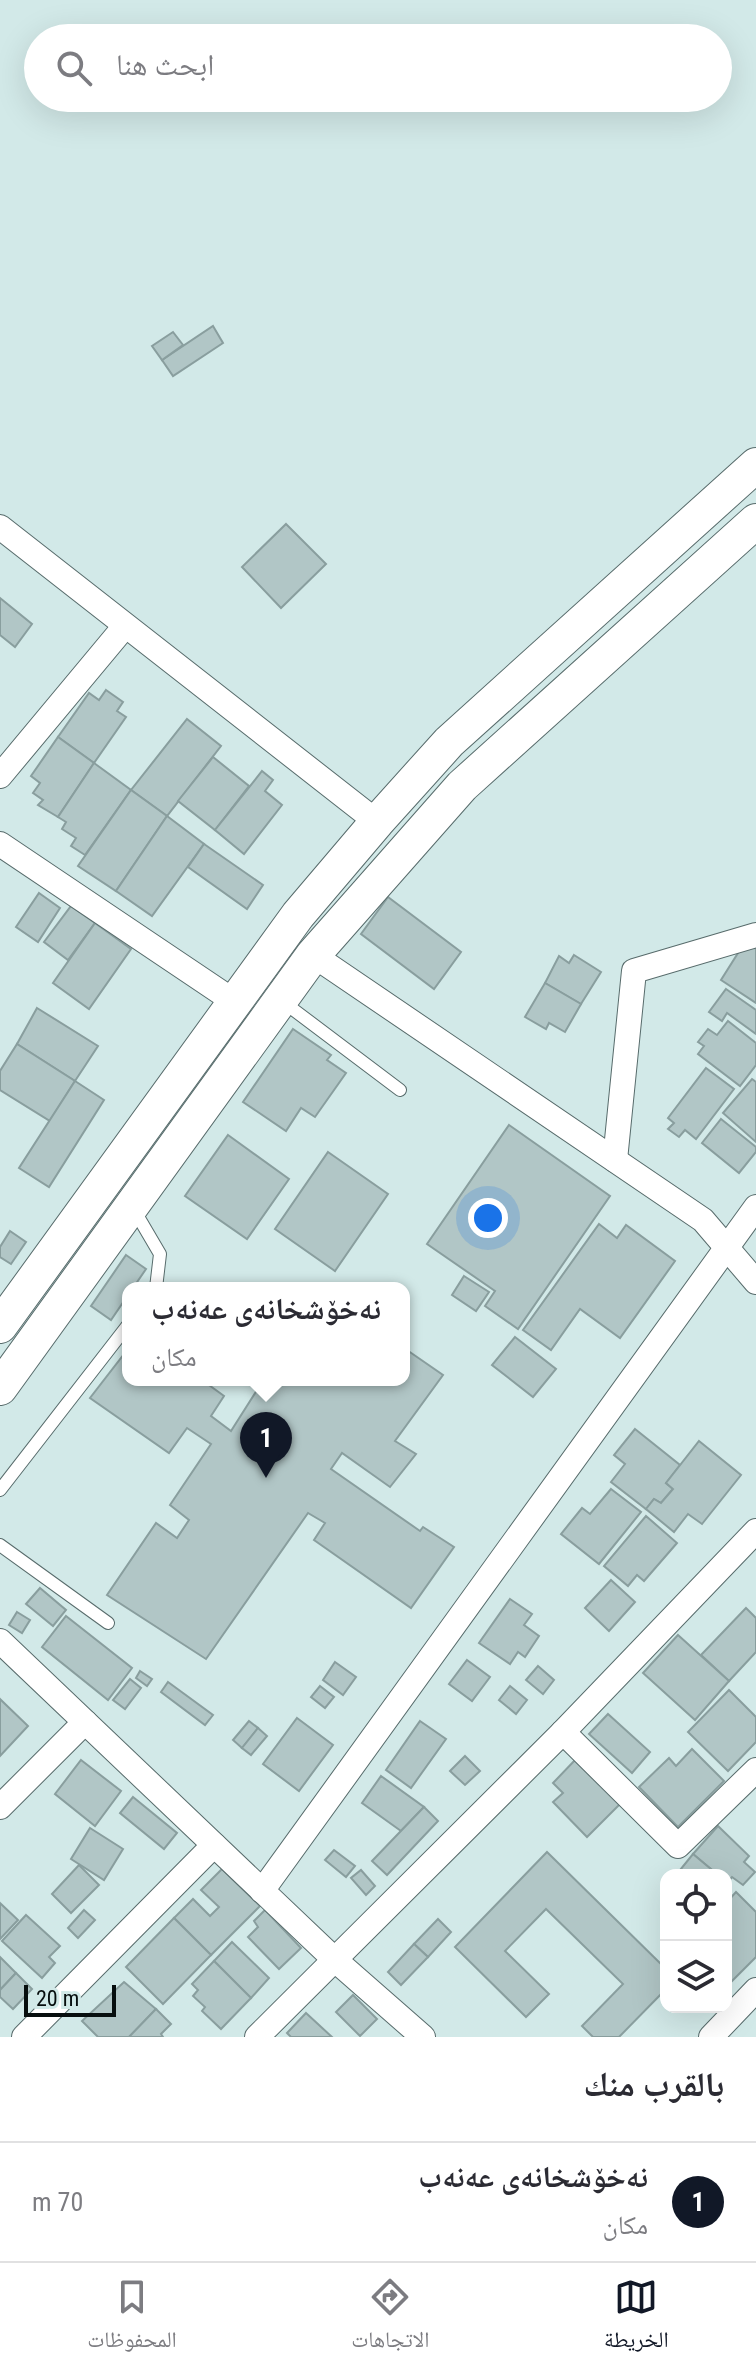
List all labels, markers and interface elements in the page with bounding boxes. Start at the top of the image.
search box [24,24,732,112]
icon: search [52,46,96,90]
text: ابحث هنا [116,47,214,82]
your location [468,1198,508,1238]
popup [122,1282,410,1386]
text: نەخۆشخانەی عەنەب [151,1291,381,1326]
text: مكان [151,1342,197,1372]
pin: 1 [240,1412,292,1478]
map controls [660,1869,732,2013]
button: locate [660,1869,732,1941]
button: layers [660,1941,732,2013]
scale bar [24,1981,116,2017]
text: 20 m [36,1986,79,2011]
text: بالقرب منك [583,2064,724,2104]
text: نەخۆشخانەی عەنەب [418,2159,648,2194]
text: 70 m [32,2187,83,2217]
text: 1 [691,2187,705,2217]
text: مكان [602,2210,648,2240]
tab: المحفوظات [87,2275,177,2361]
tab: الاتجاهات [351,2275,429,2361]
tab: الخريطة [604,2275,669,2361]

